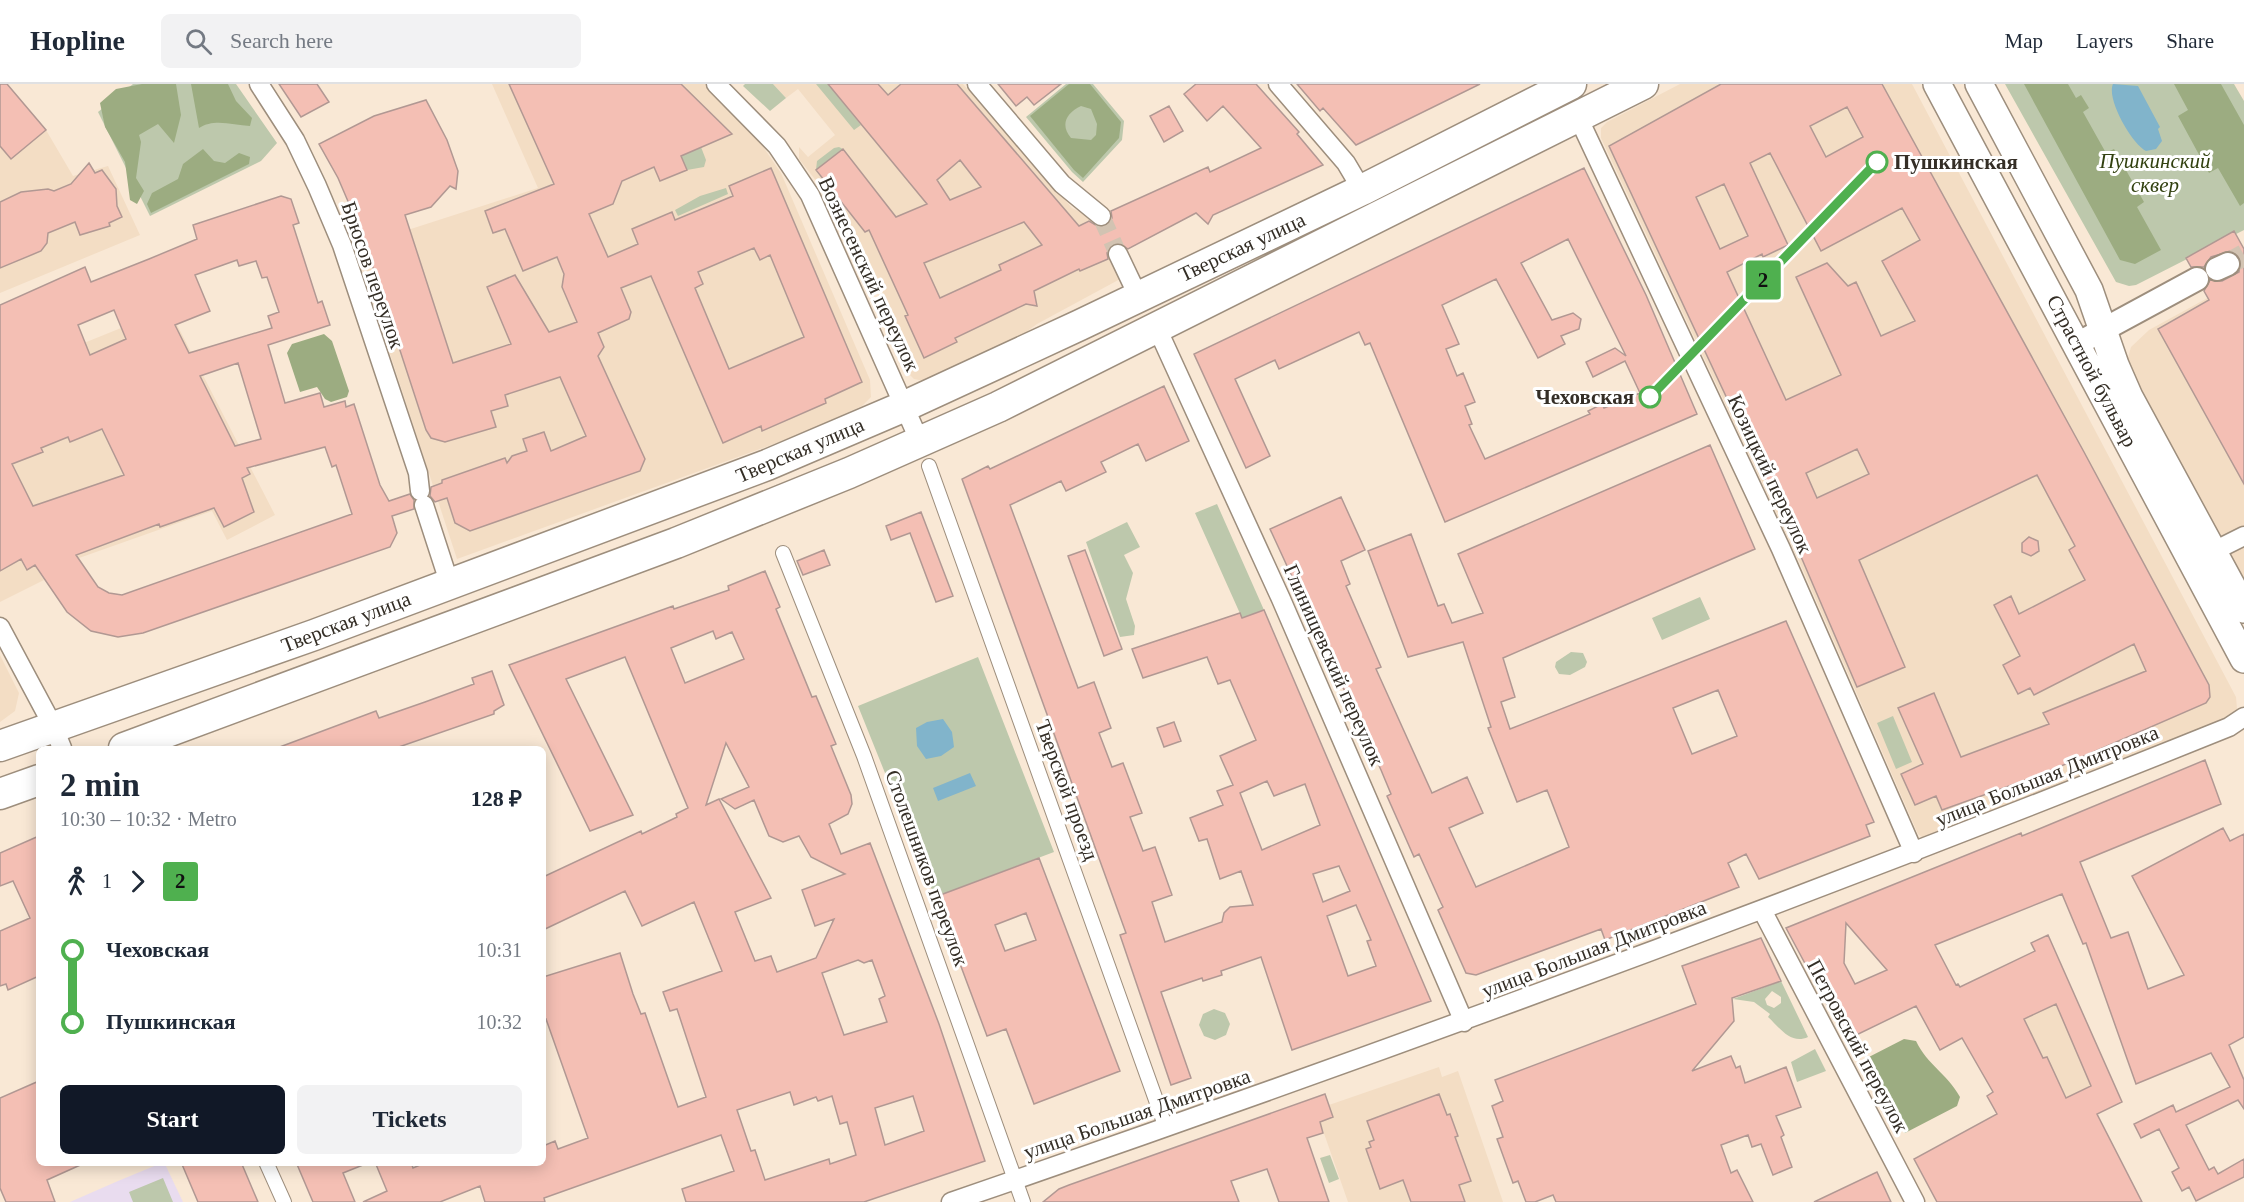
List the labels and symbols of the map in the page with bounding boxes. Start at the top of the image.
park label: Пушкинский сквер [2098,149,2211,197]
place label: Пушкинская [1894,150,2018,174]
marker: Пушкинская [1866,151,1888,173]
street label: Вознесенский переулок [813,173,925,376]
street label: Брюсов переулок [337,198,410,352]
street label: Тверская улица [1175,207,1310,287]
line badge: 2 [1744,260,1782,300]
street label: Страстной бульвар [2042,291,2142,451]
place label: Чеховская [1535,385,1634,409]
marker: Чеховская [1639,386,1661,408]
street label: Козицкий переулок [1723,391,1818,558]
street label: Тверская улица [732,412,868,488]
street label: Глинищевский переулок [1279,561,1390,770]
street label: Тверская улица [278,586,415,658]
street label: Тверской проезд [1030,717,1104,864]
street label: улица Большая Дмитровка [1932,720,2163,832]
street label: Столешников переулок [880,767,974,970]
street label: улица Большая Дмитровка [1478,895,1710,1003]
street label: Петровский переулок [1802,955,1914,1137]
street label: улица Большая Дмитровка [1020,1064,1254,1164]

